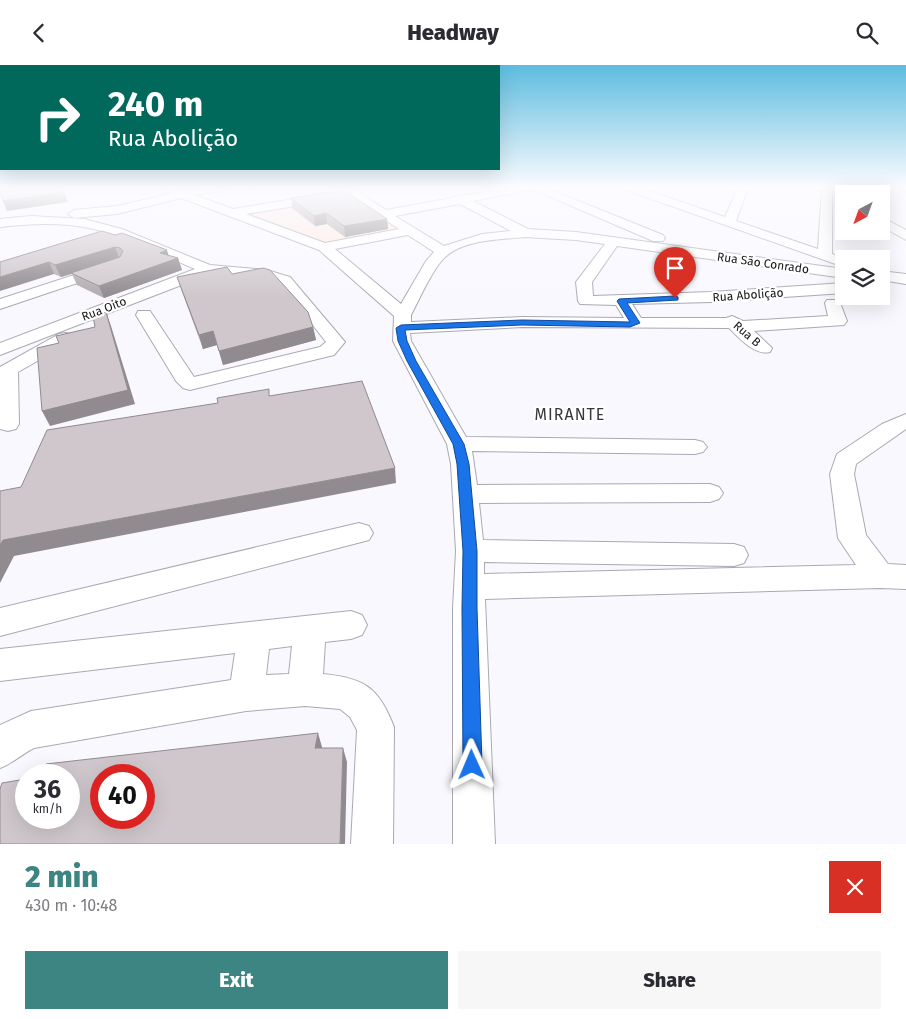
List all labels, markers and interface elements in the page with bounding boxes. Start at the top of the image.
icon: back [25,19,53,47]
text: Headway [407,19,499,46]
icon: search [853,19,881,47]
text: 240 m [108,83,203,125]
icon: right [25,85,90,150]
text: Rua Abolição [108,125,238,152]
north arrow [835,185,890,240]
map controls [835,185,890,305]
pin [654,247,696,298]
street label: Rua São Conrado [716,250,810,276]
button: layers [835,250,890,305]
icon: arrive [661,254,689,282]
street label: Rua Abolição [712,286,784,304]
street label: Rua Oito [80,294,128,324]
street label: Rua B [731,318,763,350]
district label: MIRANTE [535,405,605,424]
position arrow [445,738,497,790]
speed limit sign: 40 [90,764,155,829]
text: 36 [34,775,61,805]
text: km/h [33,802,62,816]
text: 2 min [25,859,98,895]
button: close [829,861,881,913]
text: 430 m · 10:48 [25,896,117,915]
button: Exit [25,951,448,1009]
button: Share [458,951,881,1009]

